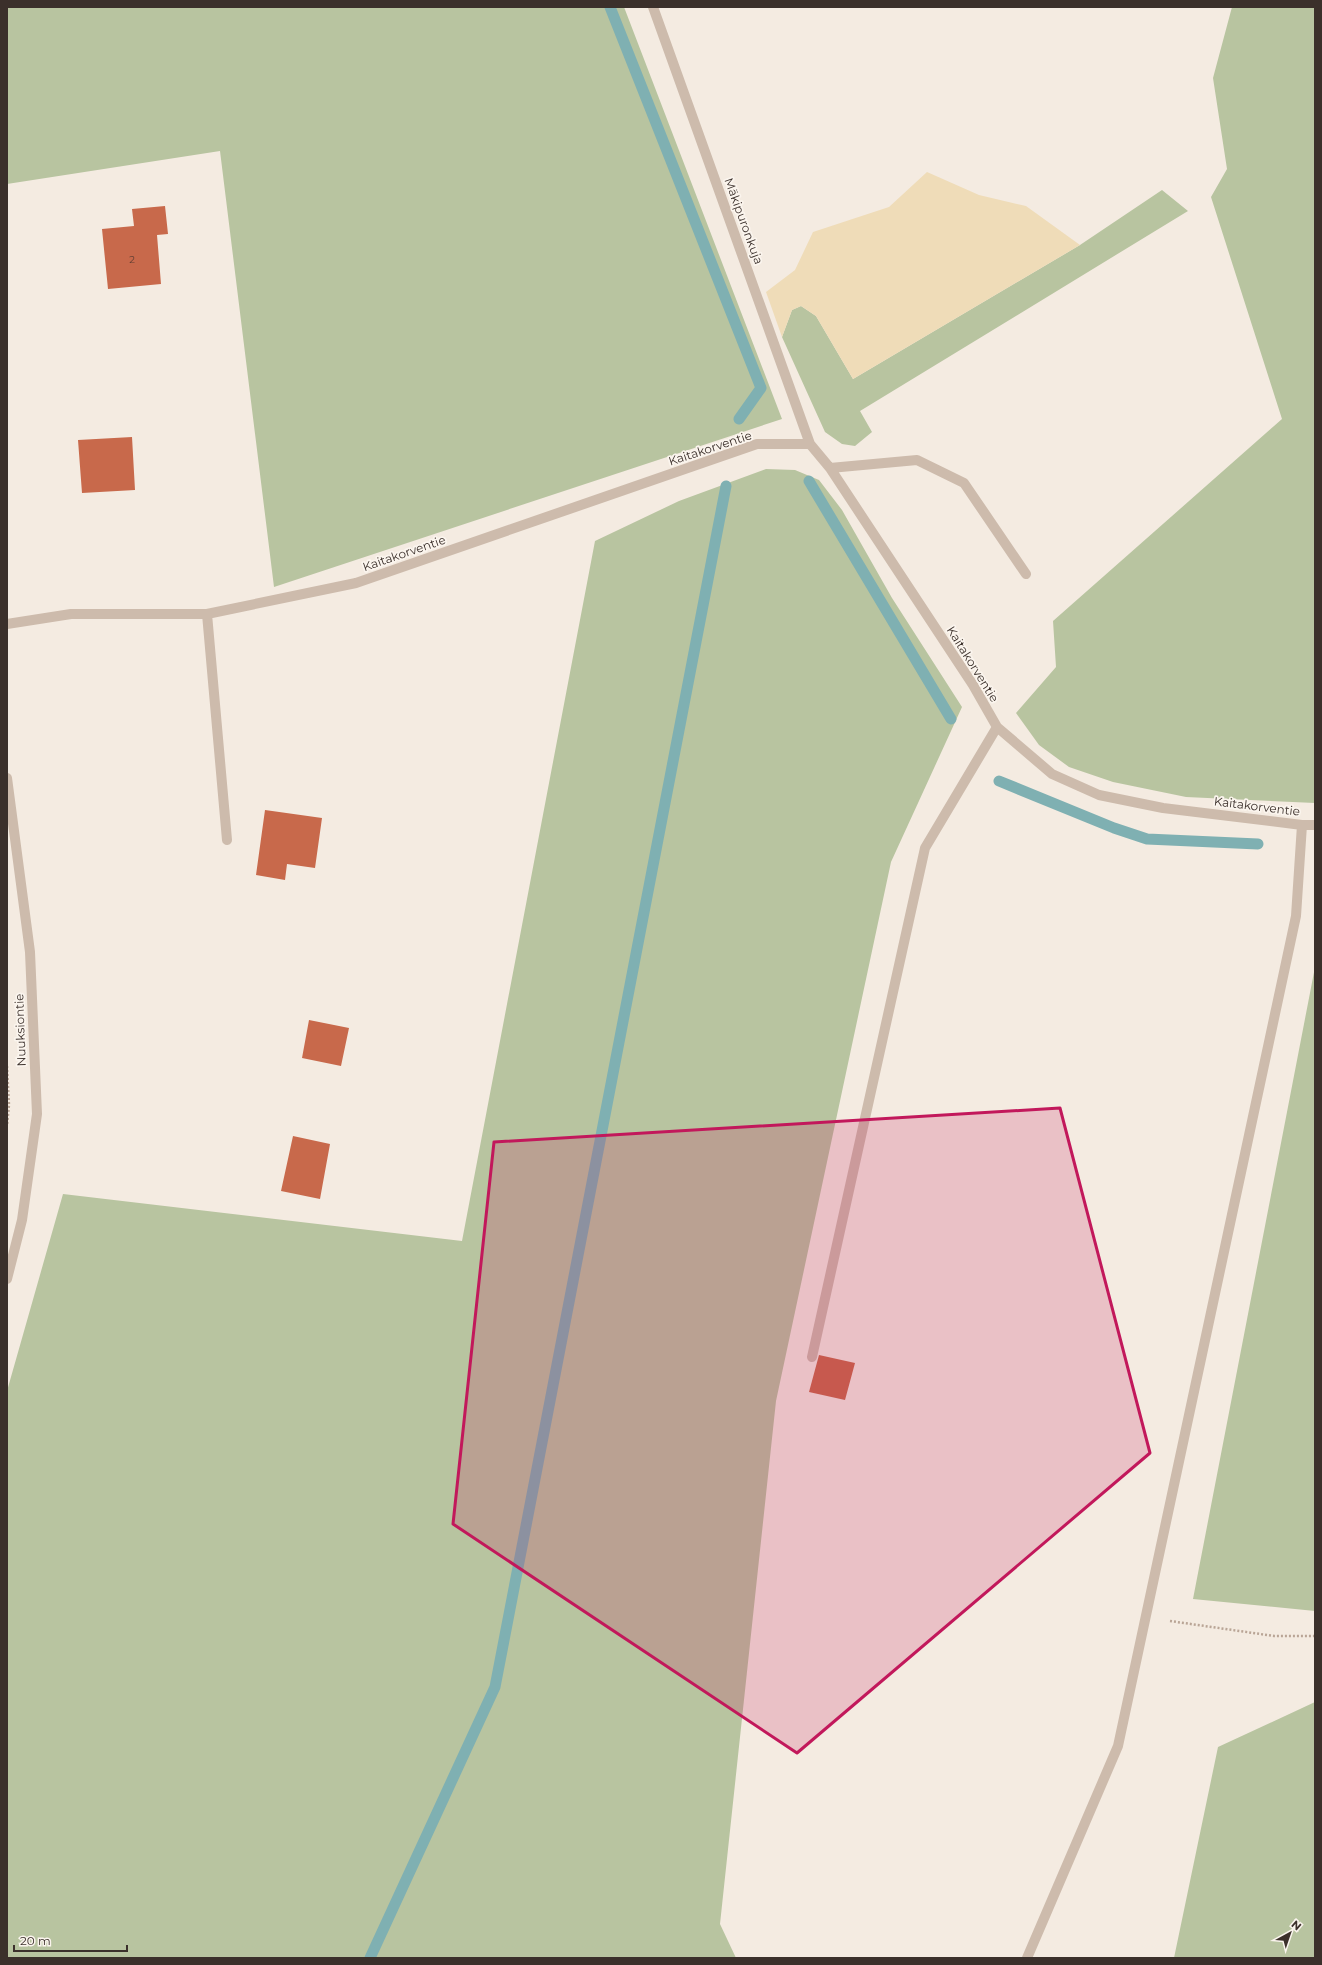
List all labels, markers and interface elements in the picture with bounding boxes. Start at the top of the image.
street label: Mäkipuronkuja [721,176,767,266]
house number: 2 [129,253,135,266]
street label: Kaitakorventie [666,427,754,469]
street label: Kaitakorventie [361,532,447,574]
street label: Kaitakorventie [944,623,1002,705]
street label: Kaitakorventie [1213,793,1301,819]
street label: Nuuksiontie [11,993,29,1067]
north arrow [1270,1913,1310,1953]
text: N [1289,1917,1304,1934]
scale bar [14,1927,127,1953]
text: 20 m [20,1933,51,1948]

